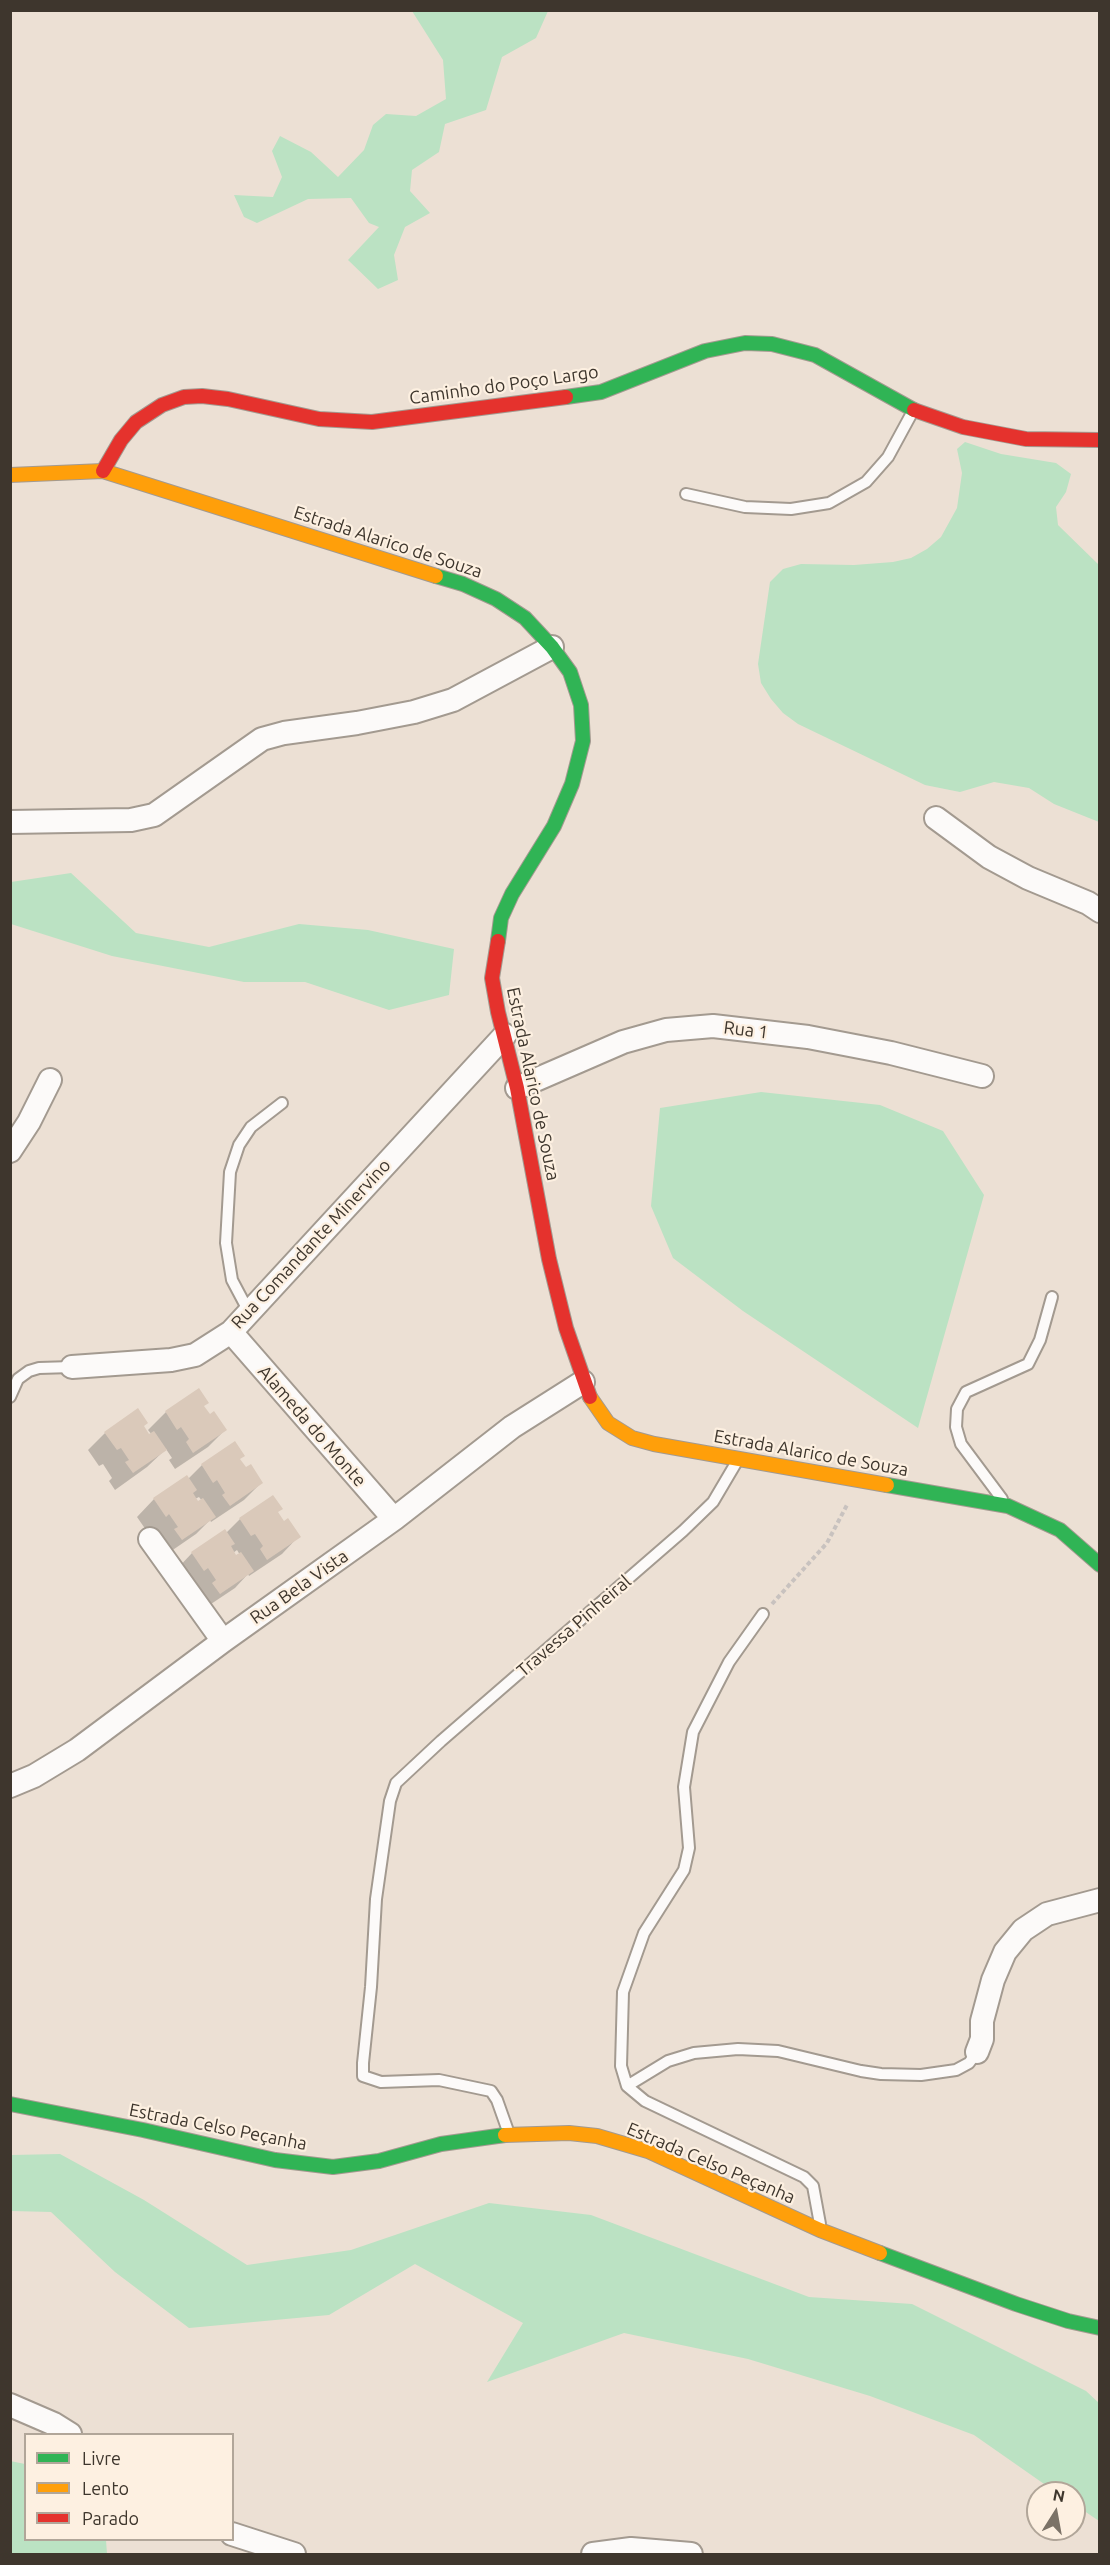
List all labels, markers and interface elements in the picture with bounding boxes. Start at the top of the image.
street label: Caminho do Poço Largo [408,361,600,409]
street label: Estrada Alarico de Souza [291,501,485,583]
street label: Estrada Alarico de Souza [502,985,564,1183]
street label: Rua 1 [722,1017,770,1043]
street label: Rua Comandante Minervino [227,1155,395,1333]
street label: Alameda do Monte [253,1361,371,1491]
street label: Estrada Alarico de Souza [712,1425,910,1481]
street label: Rua Bela Vista [246,1545,352,1629]
street label: Travessa Pinheiral [513,1571,635,1681]
street label: Estrada Celso Peçanha [127,2099,309,2155]
street label: Estrada Celso Peçanha [624,2118,798,2208]
legend [24,2433,234,2541]
text: Livre [82,2448,121,2468]
text: Lento [82,2478,129,2498]
north arrow [1026,2481,1086,2541]
text: N [1051,2485,1067,2505]
text: Parado [82,2508,139,2528]

